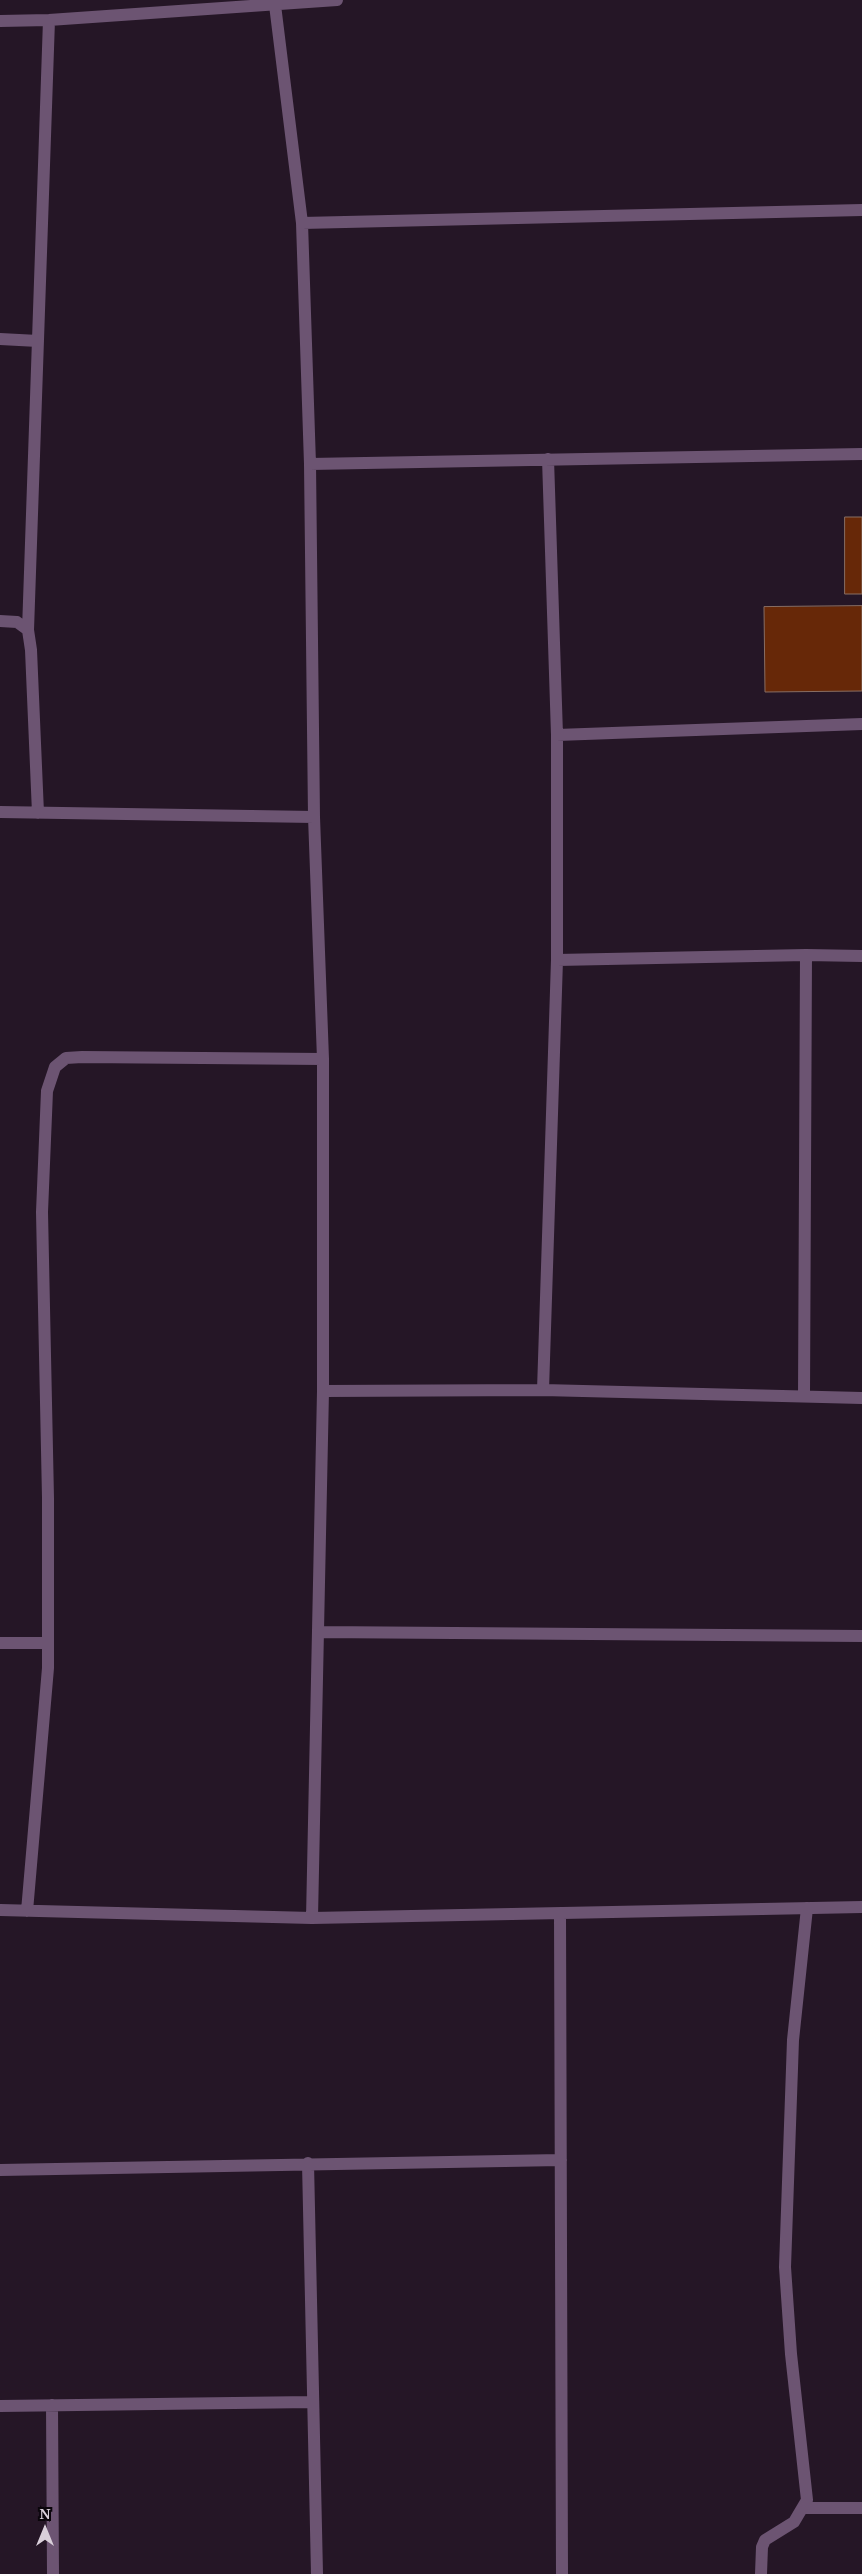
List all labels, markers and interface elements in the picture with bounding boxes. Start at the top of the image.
north arrow [20,2504,70,2554]
text: N [39,2504,51,2523]

